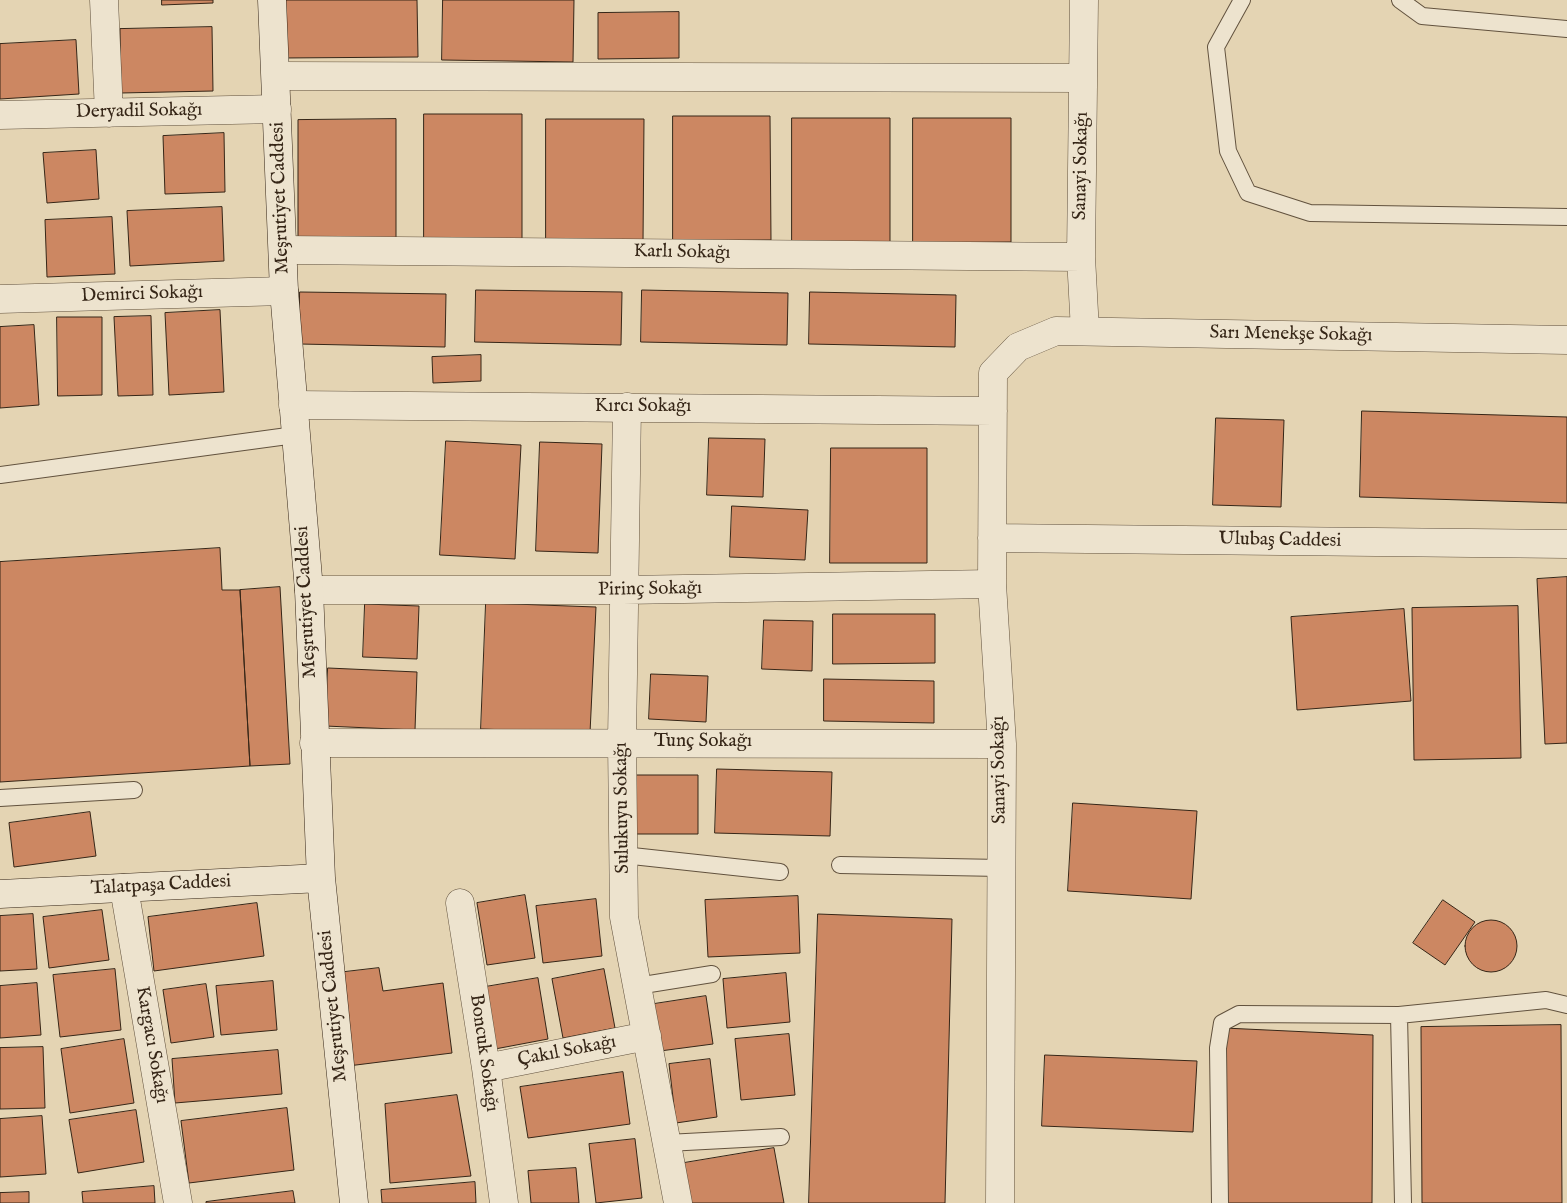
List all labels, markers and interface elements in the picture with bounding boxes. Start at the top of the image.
street label: Deryadil Sokağı [76,99,202,125]
street label: Sanayi Sokağı [1070,112,1094,220]
street label: Meşrutiyet Caddesi [267,121,295,275]
street label: Karlı Sokağı [633,241,731,265]
street label: Demirci Sokağı [81,281,203,309]
street label: Sarı Menekşe Sokağı [1209,322,1373,348]
street label: Kırcı Sokağı [595,396,691,418]
street label: Meşrutiyet Caddesi [292,525,322,679]
street label: Ulubaş Caddesi [1218,529,1342,553]
street label: Pirinç Sokağı [598,578,702,602]
street label: Sanayi Sokağı [988,716,1012,824]
street label: Tunç Sokağı [654,731,752,753]
street label: Sulukuyu Sokağı [610,742,636,874]
street label: Talatpaşa Caddesi [90,871,232,901]
street label: Meşrutiyet Caddesi [315,929,353,1083]
street label: Kargacı Sokağı [129,985,173,1105]
street label: Boncuk Sokağı [463,993,503,1113]
street label: Çakıl Sokağı [516,1031,618,1073]

